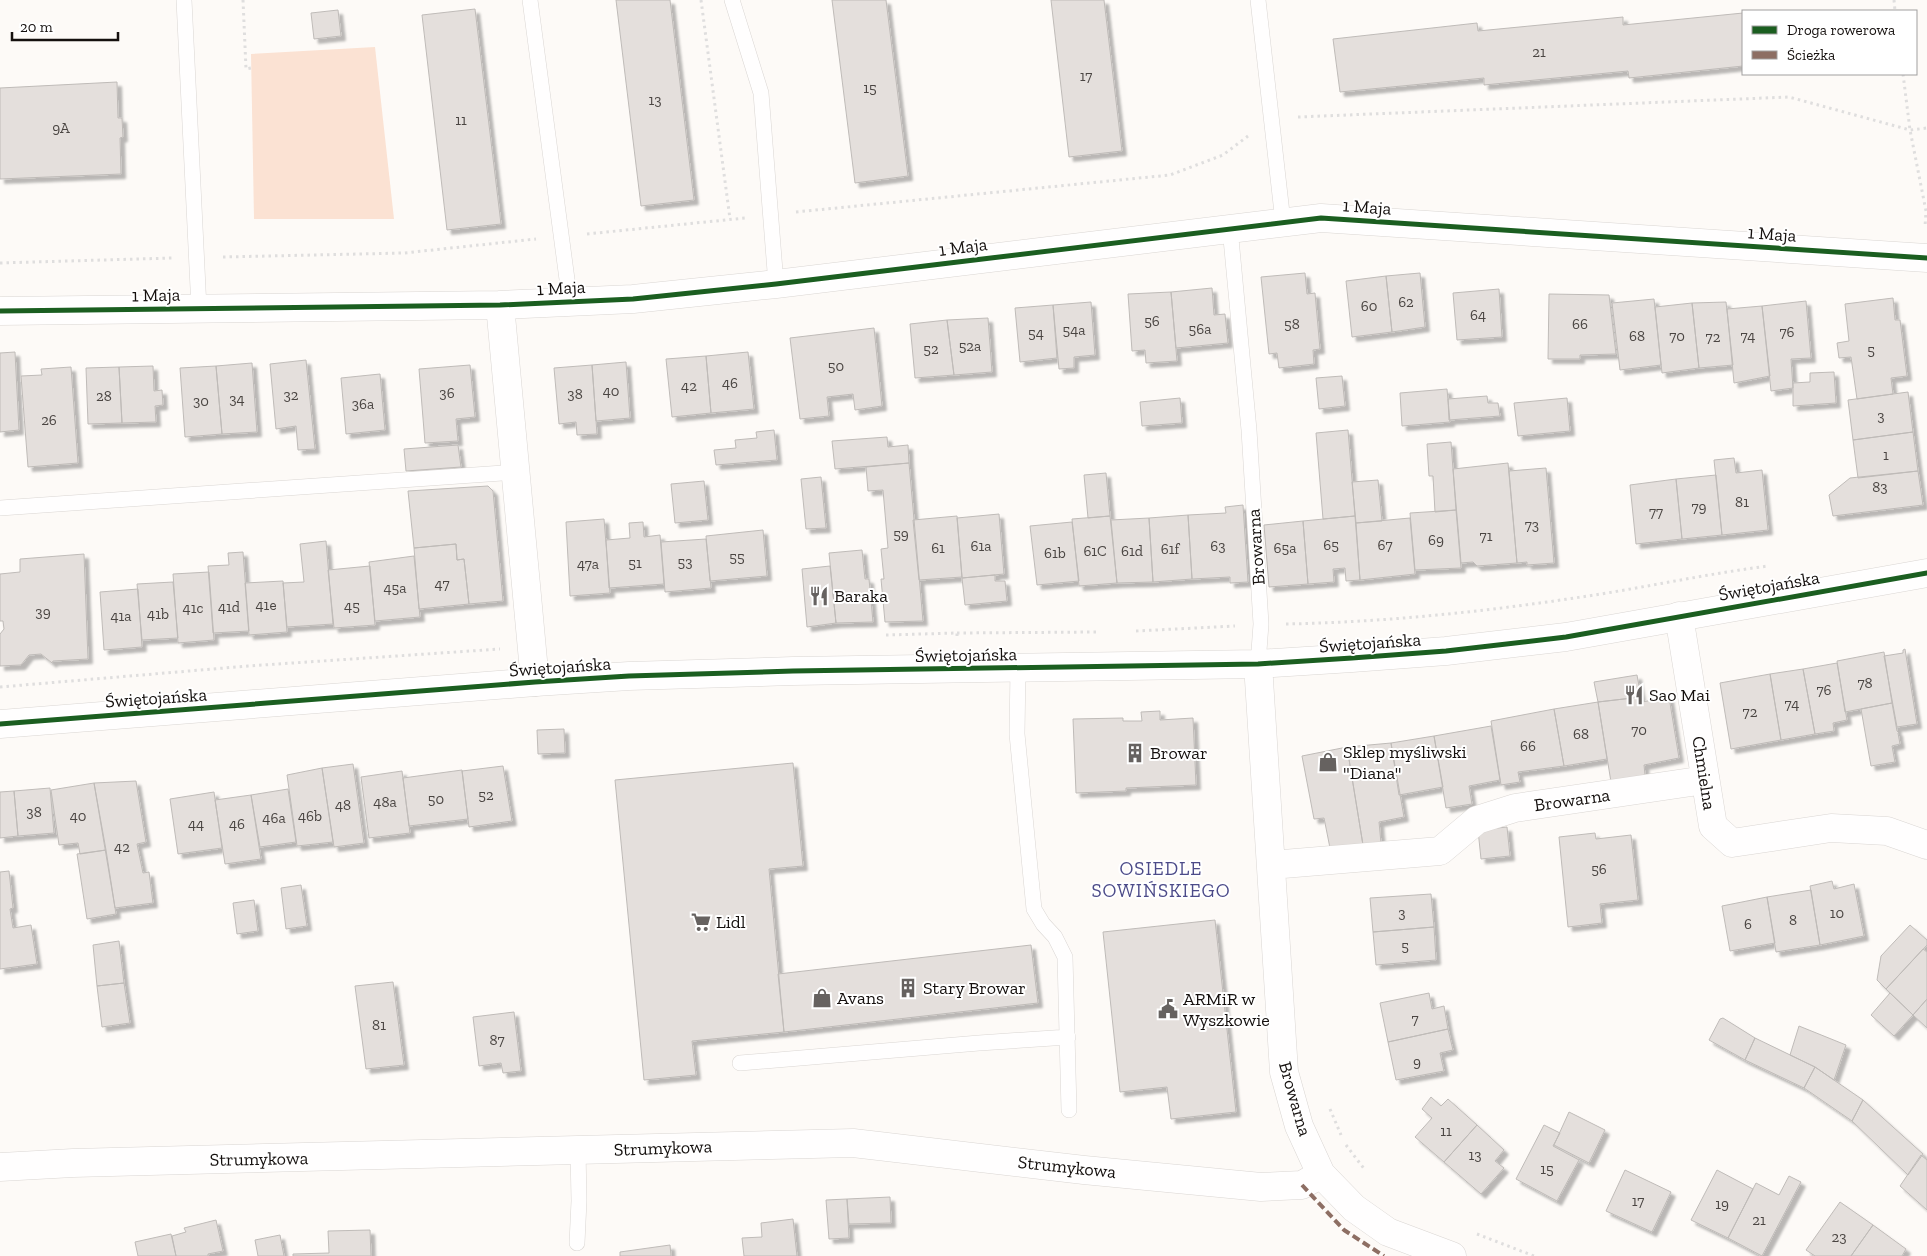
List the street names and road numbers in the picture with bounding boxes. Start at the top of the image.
street label: 1 Maja [1342,194,1392,220]
street label: 1 Maja [1747,221,1797,247]
street label: 1 Maja [938,233,989,261]
street label: 1 Maja [536,276,586,300]
street label: 1 Maja [131,284,181,306]
street label: Browarna [1242,508,1270,586]
street label: Świętojańska [1717,566,1822,606]
street label: Świętojańska [1318,628,1422,658]
street label: Świętojańska [915,643,1018,667]
street label: Świętojańska [508,652,612,682]
street label: Świętojańska [104,683,208,713]
street label: Chmielna [1687,734,1721,812]
street label: Browarna [1533,784,1612,816]
street label: Browarna [1274,1059,1316,1139]
street label: Strumykowa [613,1135,713,1161]
street label: Strumykowa [210,1147,309,1171]
street label: Strumykowa [1017,1151,1117,1183]

